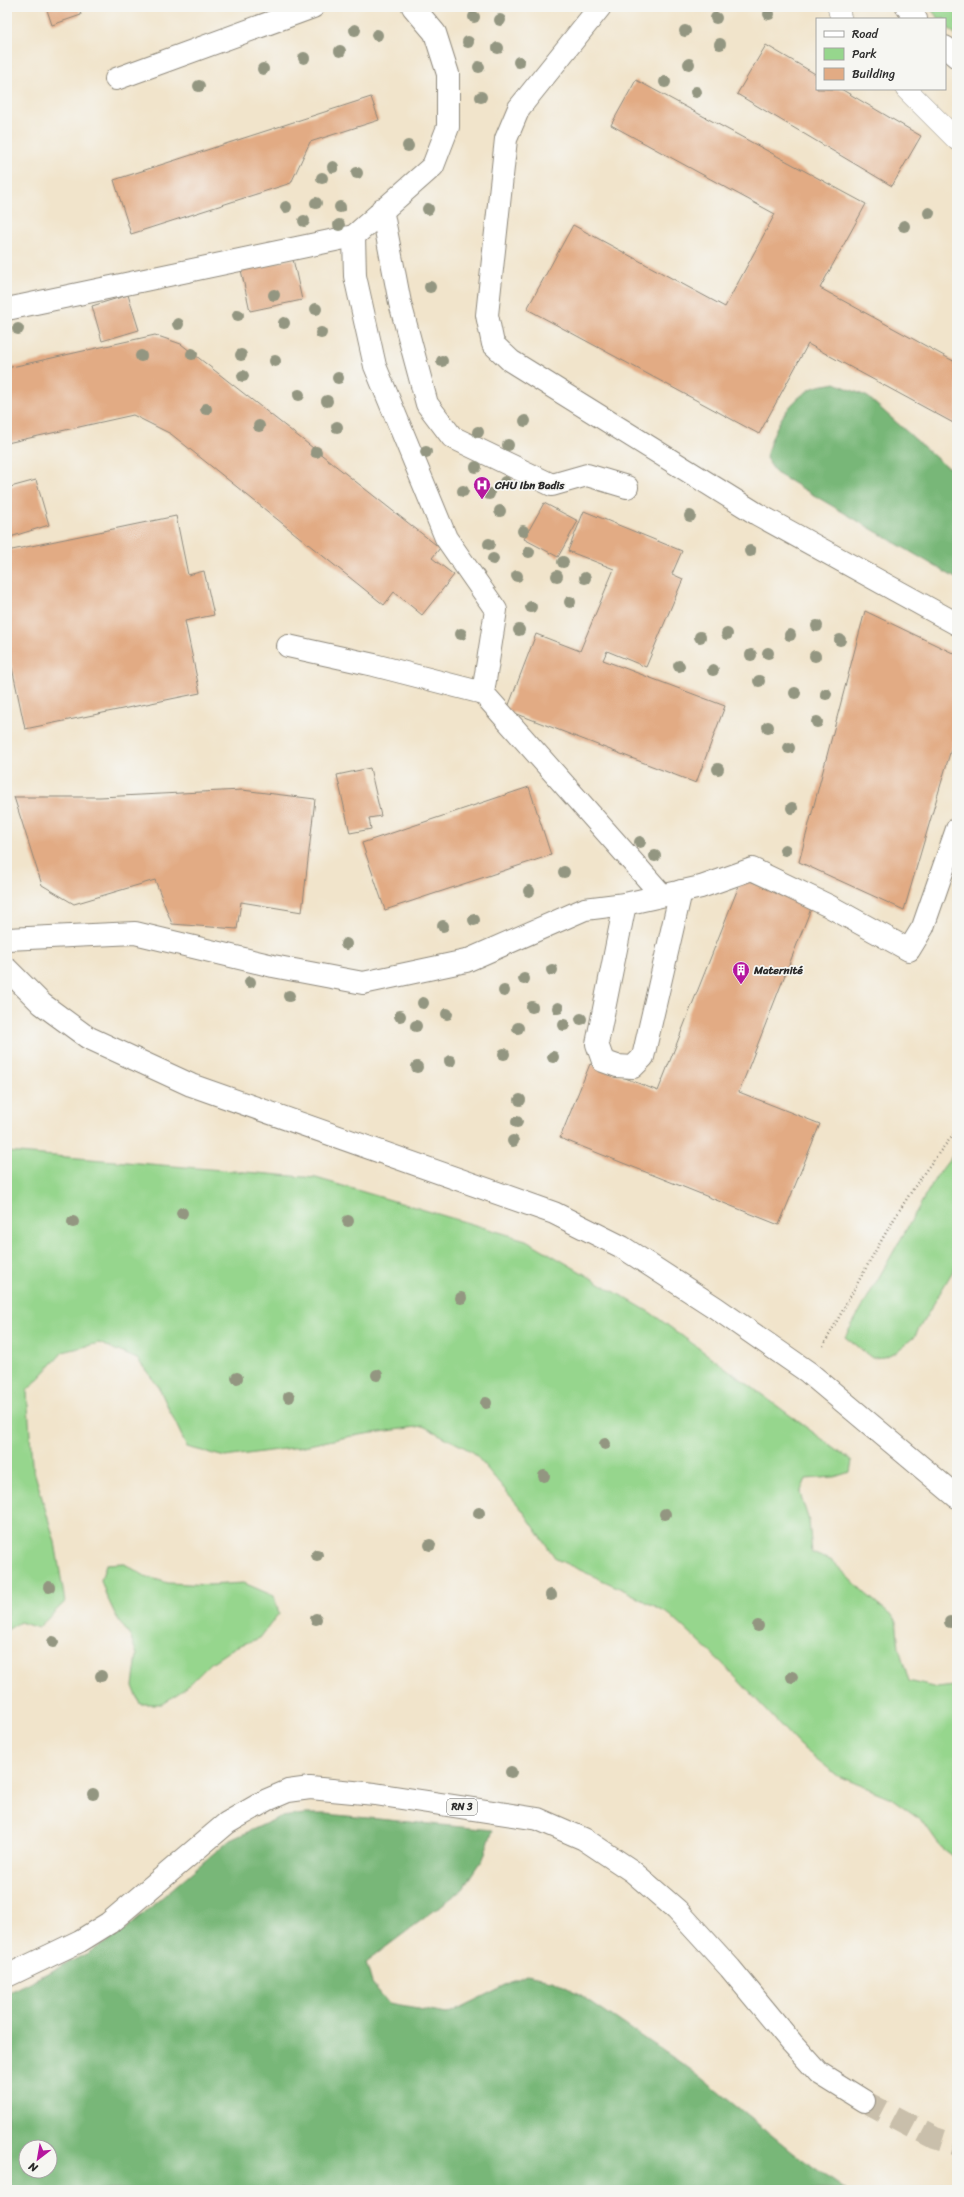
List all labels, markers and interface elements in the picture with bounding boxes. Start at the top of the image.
legend [816,18,946,90]
text: Road [852,23,879,45]
text: Park [852,43,877,65]
text: Building [852,63,895,85]
hospital icon: CHU Ibn Badis [472,475,492,500]
place label: CHU Ibn Badis [494,476,565,495]
building icon: Maternité [731,960,751,985]
place label: Maternité [753,961,803,980]
road number: RN 3 [447,1799,477,1815]
north arrow [18,2139,58,2179]
text: N [25,2157,42,2178]

